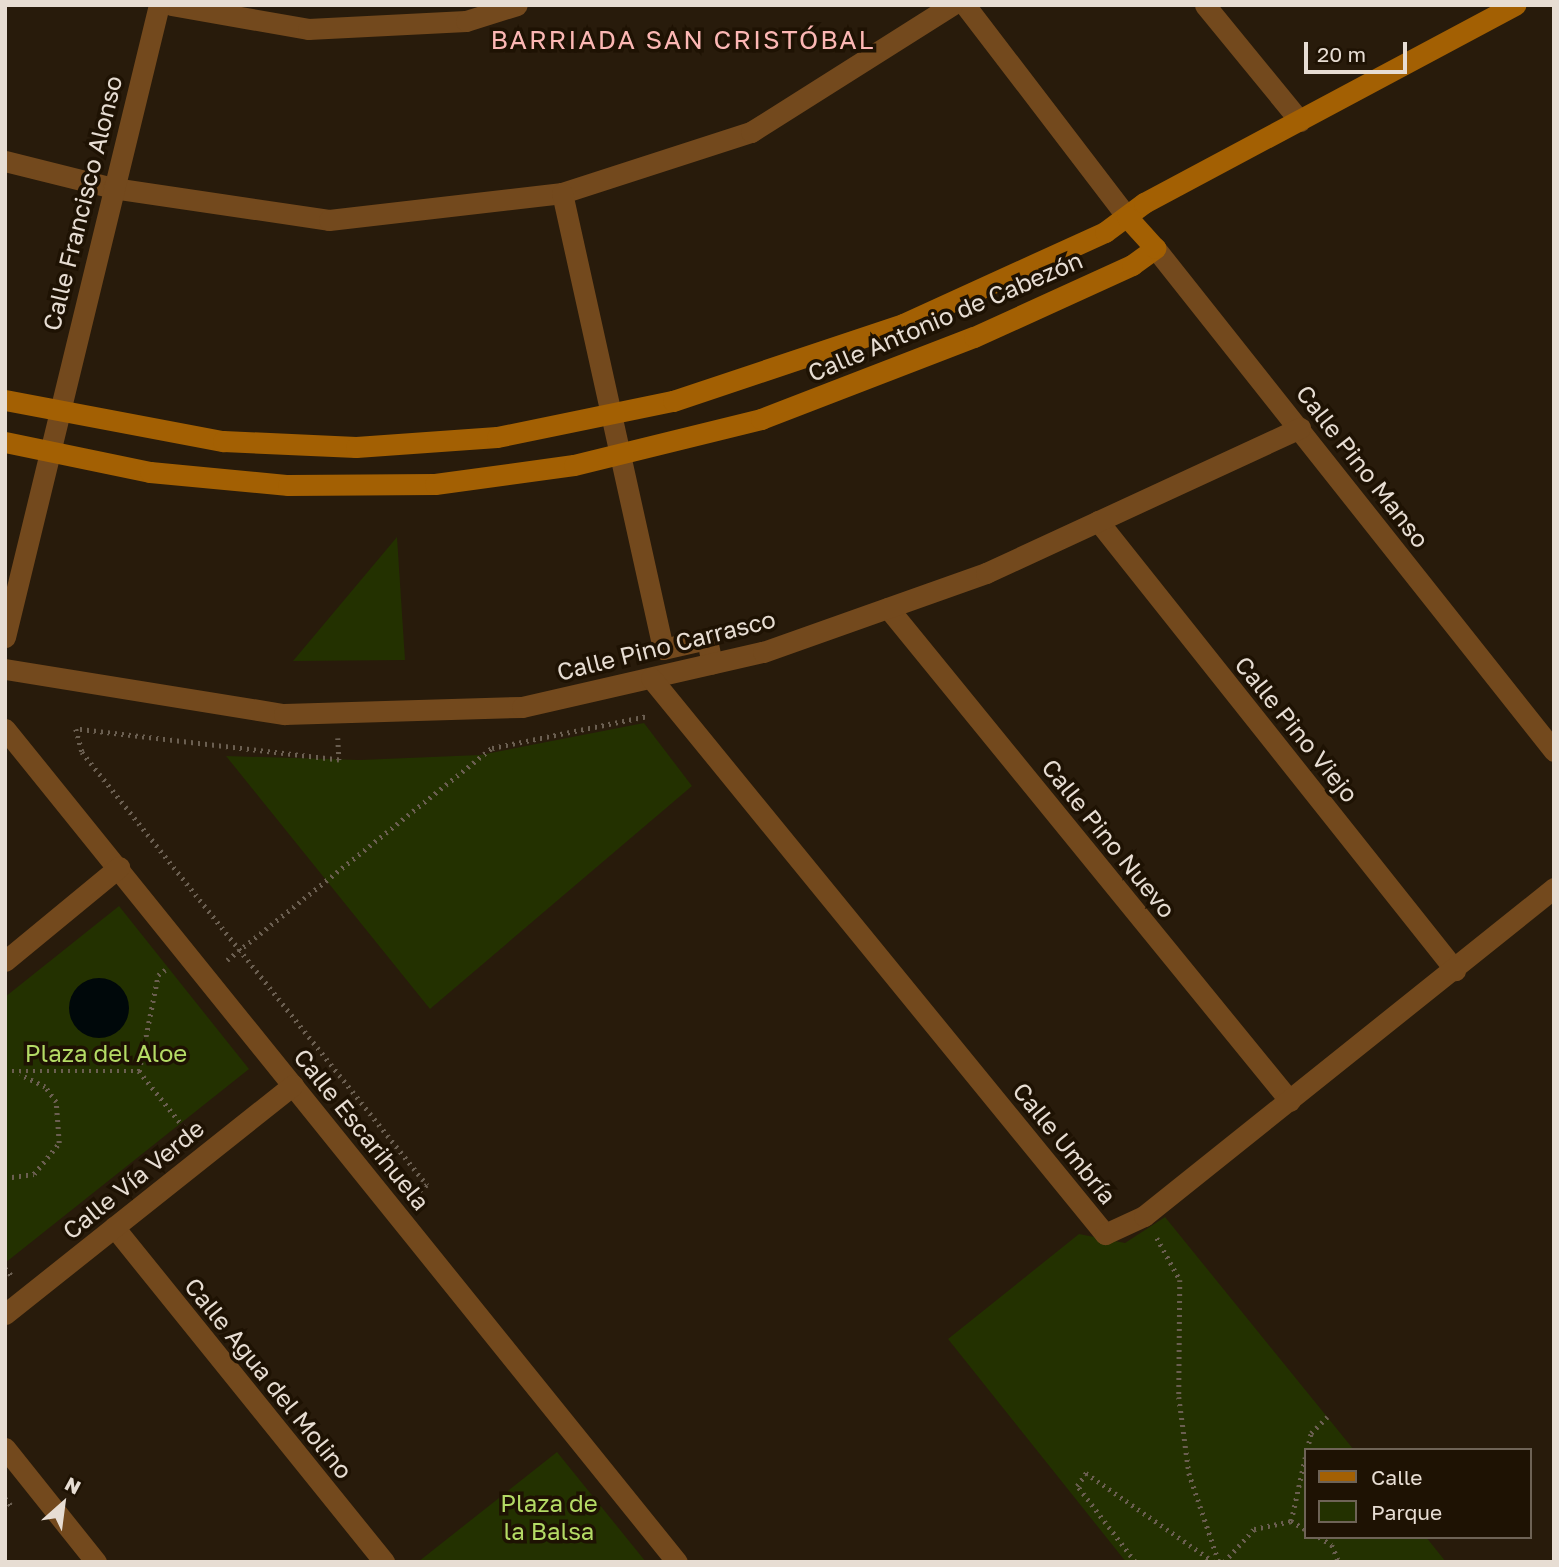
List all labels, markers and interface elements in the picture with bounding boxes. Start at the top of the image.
district label: BARRIADA SAN CRISTÓBAL [493,24,873,56]
scale bar [1307,28,1410,72]
text: 20 m [1317,41,1366,67]
street label: Calle Francisco Alonso [36,73,128,333]
street label: Calle Antonio de Cabezón [803,245,1087,387]
street label: Calle Pino Manso [1291,379,1435,553]
street label: Calle Pino Carrasco [554,604,778,686]
street label: Calle Pino Viejo [1229,650,1365,808]
street label: Calle Pino Nuevo [1036,753,1182,923]
park label: Plaza del Aloe [25,1039,187,1067]
street label: Calle Escarihuela [288,1043,436,1215]
street label: Calle Umbría [1007,1077,1123,1209]
street label: Calle Vía Verde [57,1113,209,1245]
street label: Calle Agua del Molino [179,1272,359,1484]
legend [1304,1448,1531,1539]
text: Calle [1371,1464,1423,1490]
north arrow [28,1469,98,1539]
text: N [61,1471,85,1499]
park label: Plaza de la Balsa [500,1489,598,1545]
text: Parque [1371,1499,1442,1525]

